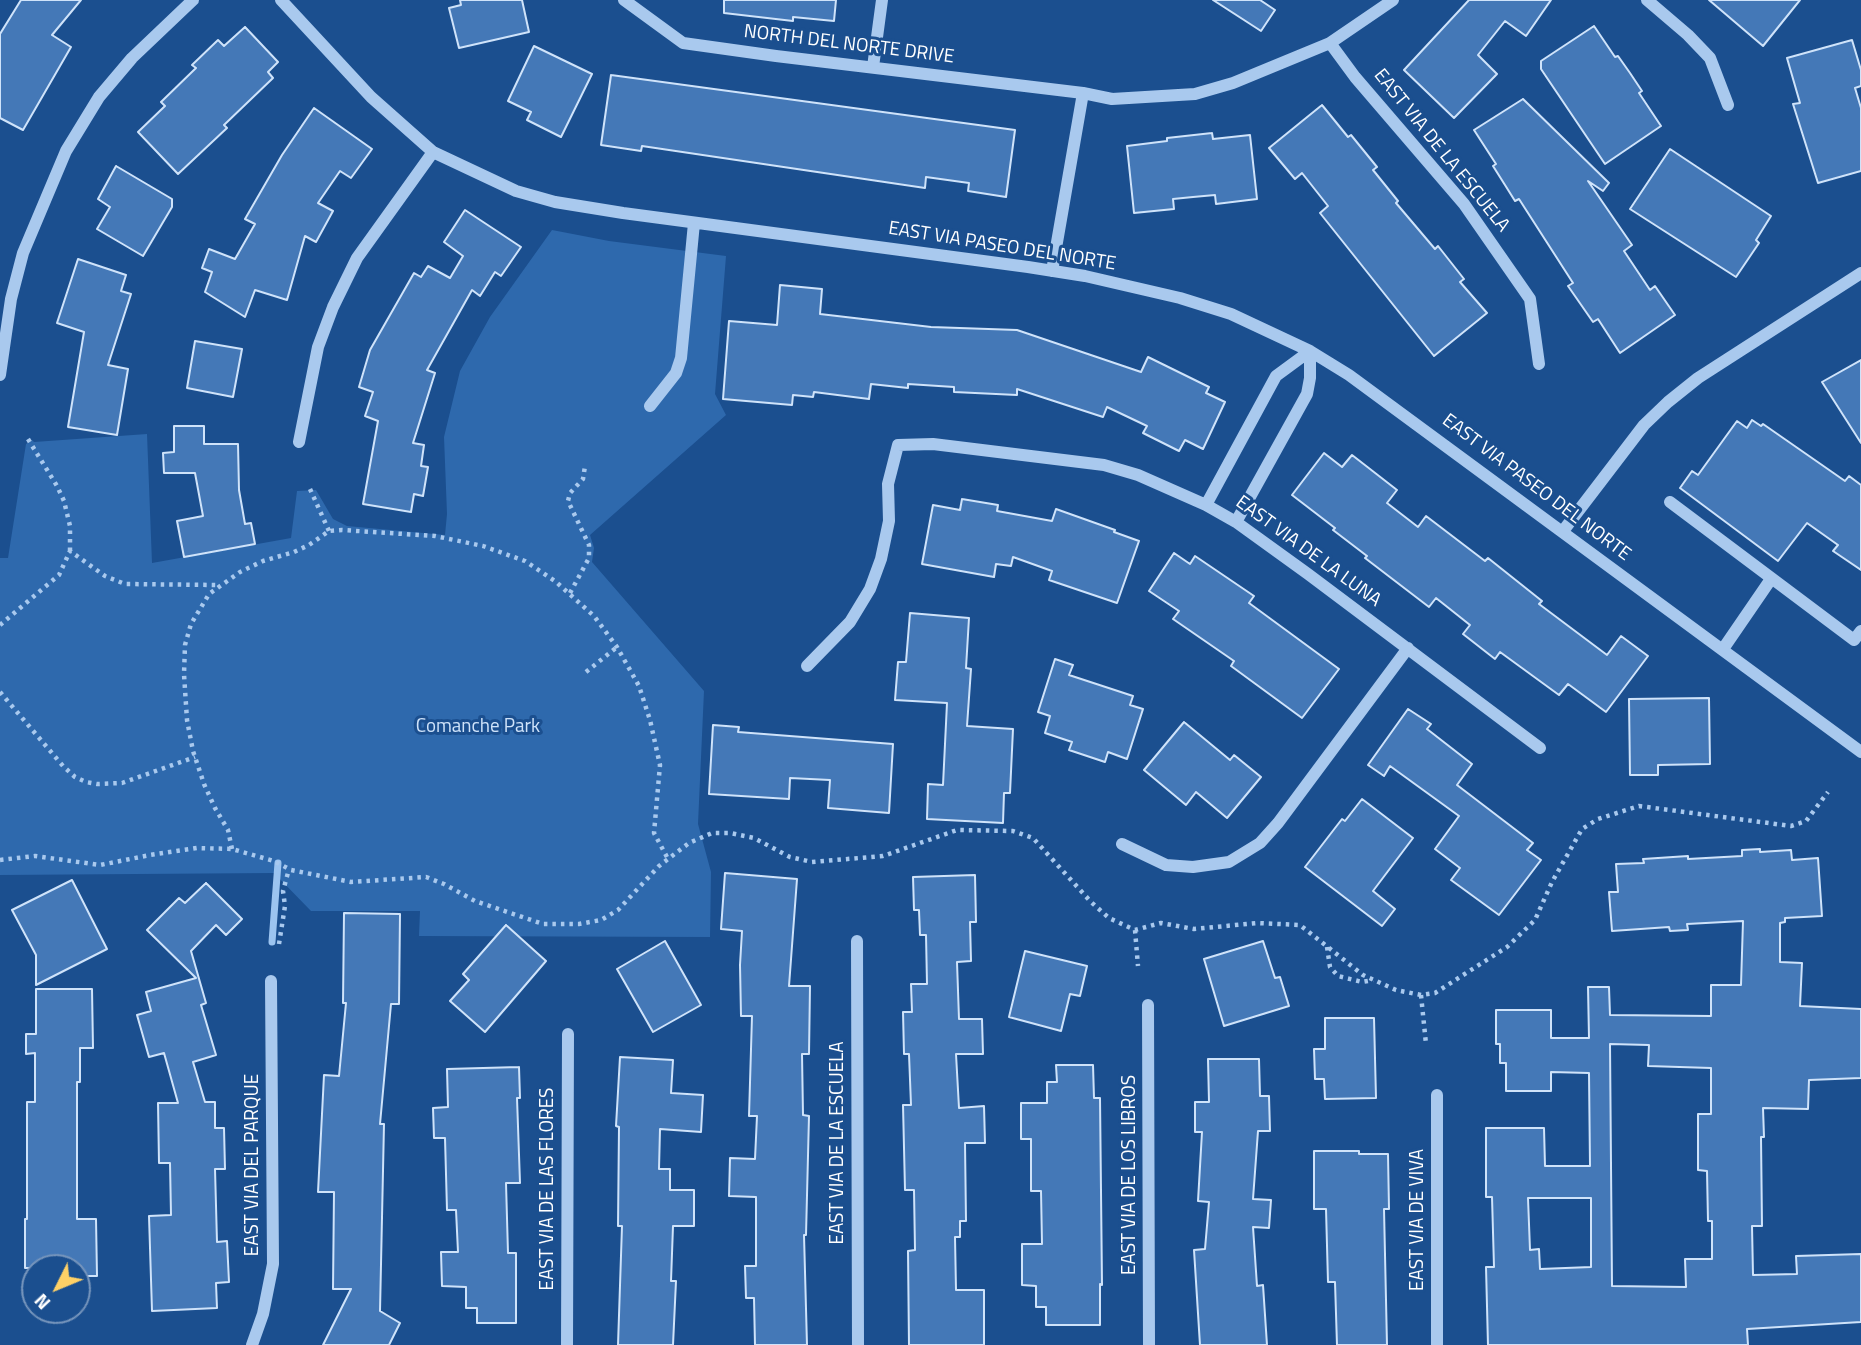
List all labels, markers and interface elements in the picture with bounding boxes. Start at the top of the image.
street label: NORTH DEL NORTE DRIVE [743,21,955,69]
street label: EAST VIA DE LA ESCUELA [1368,65,1514,237]
street label: EAST VIA PASEO DEL NORTE [887,218,1117,276]
street label: EAST VIA PASEO DEL NORTE [1437,410,1635,566]
street label: EAST VIA DE LA LUNA [1231,492,1385,612]
park label: Comanche Park [416,716,540,738]
street label: EAST VIA DE LA ESCUELA [827,1041,849,1245]
street label: EAST VIA DEL PARQUE [242,1074,264,1256]
street label: EAST VIA DE LOS LIBROS [1119,1075,1141,1275]
street label: EAST VIA DE LAS FLORES [537,1088,559,1290]
street label: EAST VIA DE VIVA [1407,1149,1429,1291]
north arrow [21,1254,91,1324]
text: N [27,1288,57,1317]

